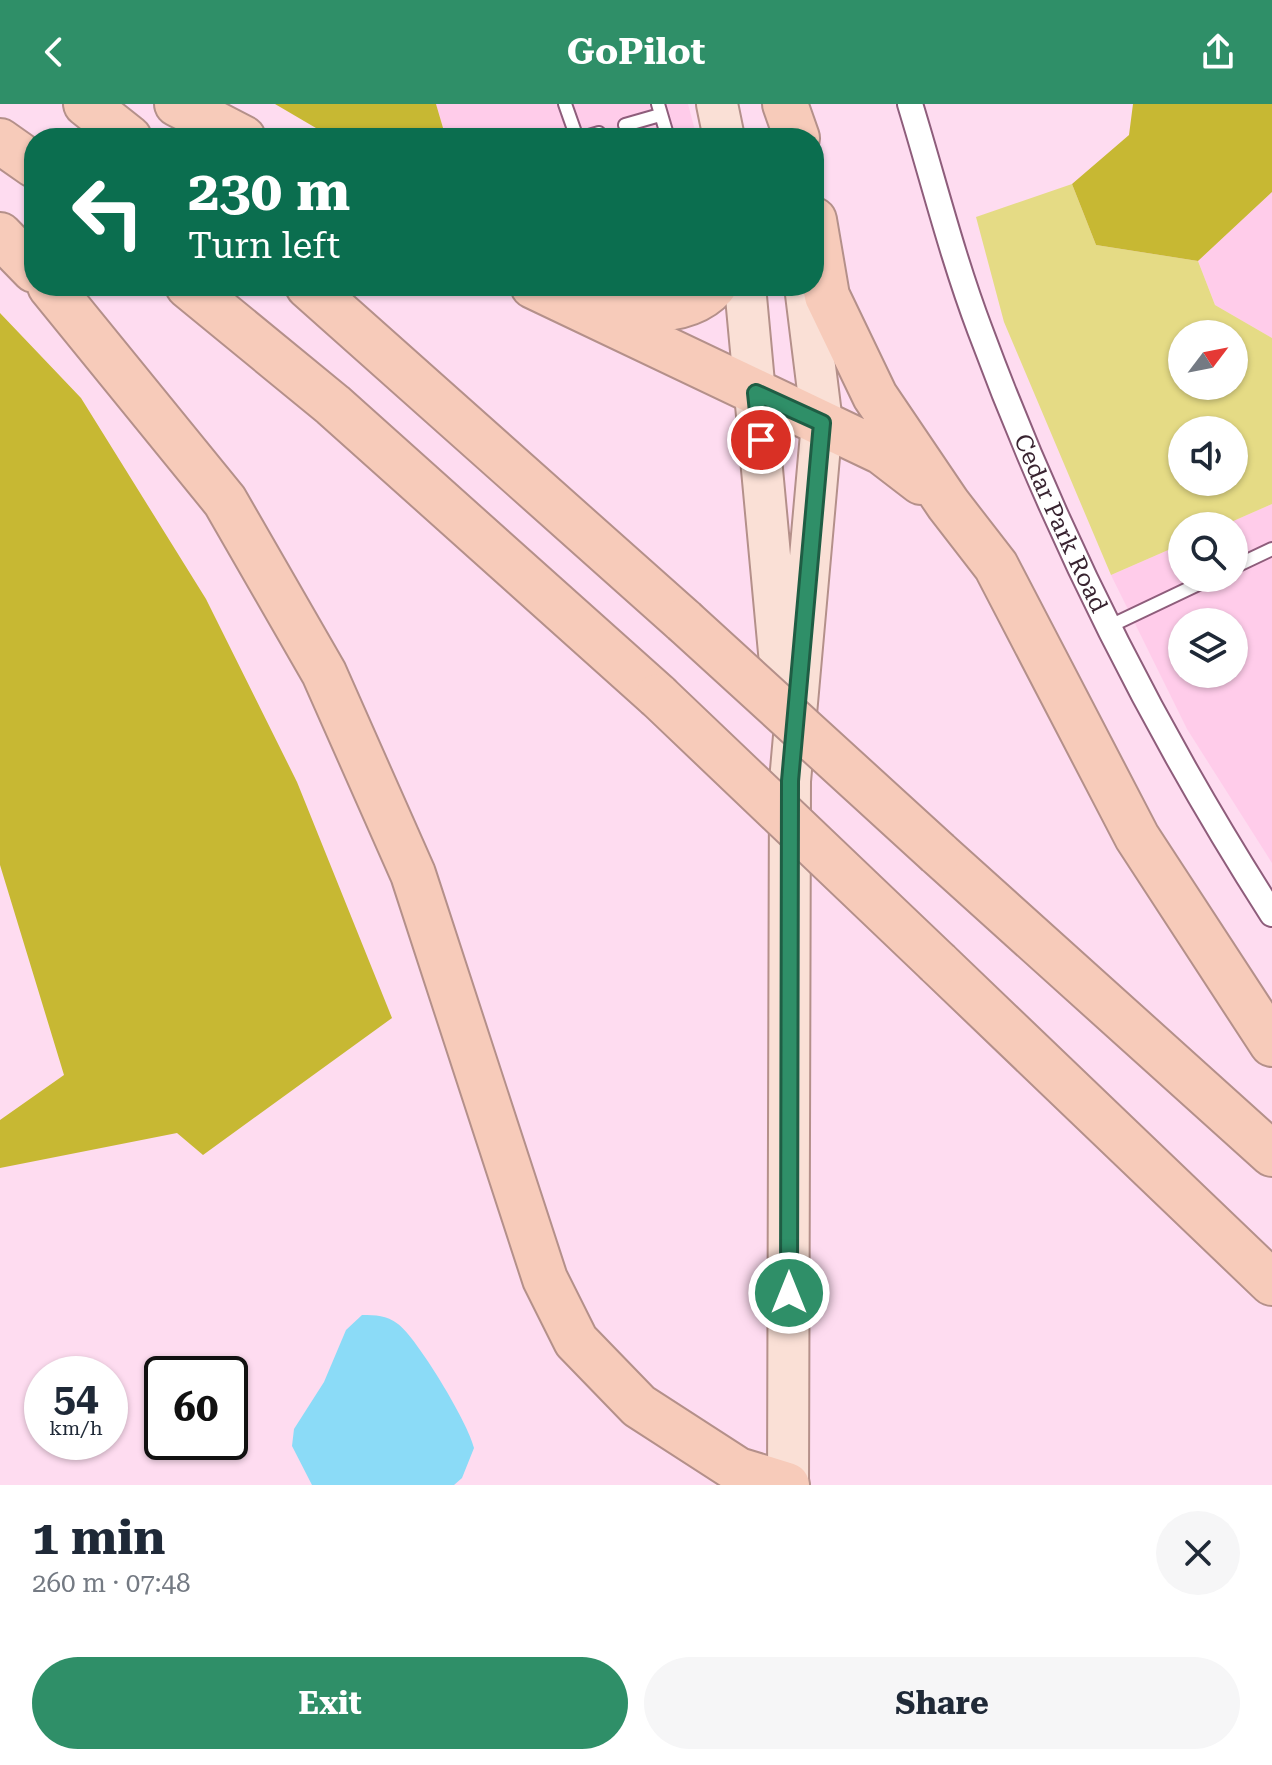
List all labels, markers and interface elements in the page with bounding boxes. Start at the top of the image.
icon: back [32,30,76,74]
icon: share [1196,30,1240,74]
text: GoPilot [567,31,705,73]
text: 230 m [188,158,350,224]
icon: left [56,160,160,264]
text: Turn left [188,225,340,267]
north arrow [1168,320,1248,400]
map controls [1168,320,1248,688]
pin [727,406,795,474]
button: sound [1168,416,1248,496]
icon: arrive [739,418,783,462]
street label: Cedar Park Road [1008,430,1113,617]
button: search [1168,512,1248,592]
button: layers [1168,608,1248,688]
position arrow [747,1251,831,1335]
speed limit sign: 60 [144,1356,248,1460]
text: 54 [54,1374,98,1421]
text: km/h [49,1416,103,1440]
text: 1 min [32,1510,165,1566]
button: close [1156,1511,1240,1595]
text: 260 m · 07:48 [32,1568,191,1598]
button: Exit [32,1657,628,1749]
button: Share [644,1657,1240,1749]

